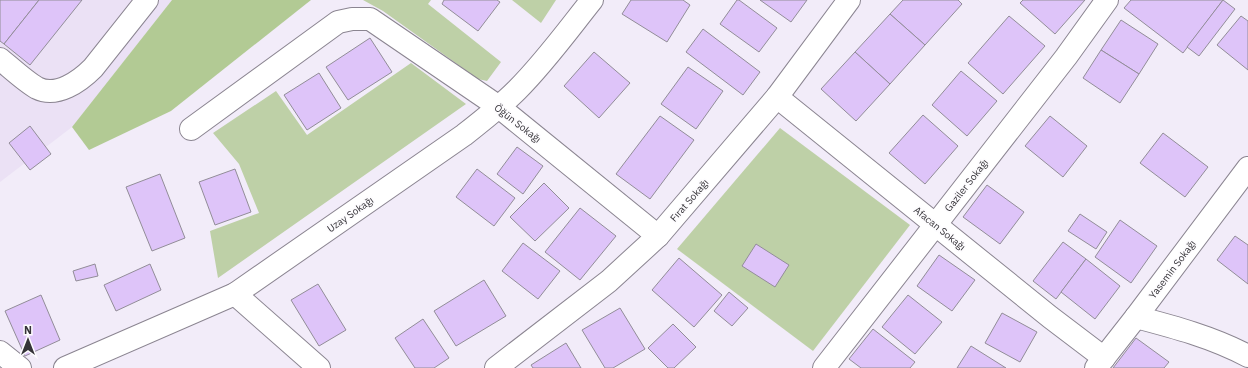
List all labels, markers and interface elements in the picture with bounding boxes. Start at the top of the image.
street label: Öğün Sokağı [492,101,544,146]
street label: Gaziler Sokağı [942,156,991,214]
street label: Fırat Sokağı [667,176,712,224]
street label: Uzay Sokağı [325,194,376,235]
street label: Afacan Sokağı [911,203,968,253]
street label: Yasemin Sokağı [1146,237,1199,301]
north arrow [8,320,48,360]
text: N [24,323,32,337]

